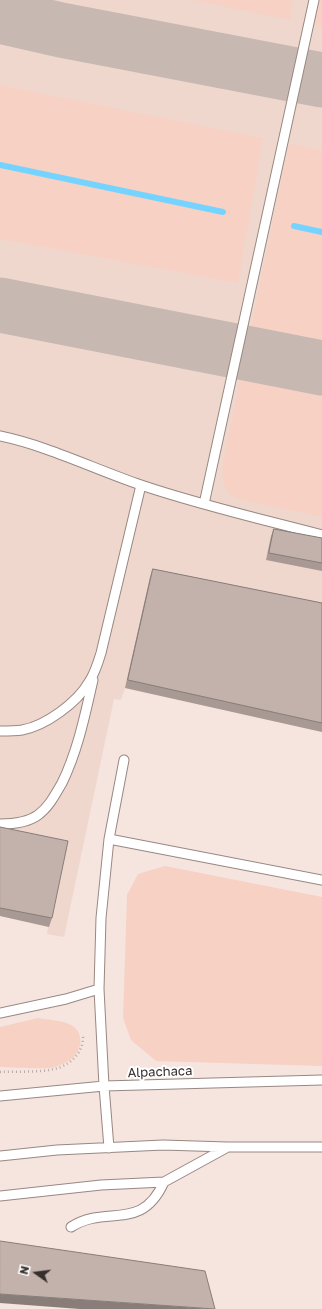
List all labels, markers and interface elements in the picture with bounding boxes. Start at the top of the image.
street label: Alpachaca [127,1063,193,1081]
north arrow [16,1253,56,1293]
text: N [17,1264,31,1276]

